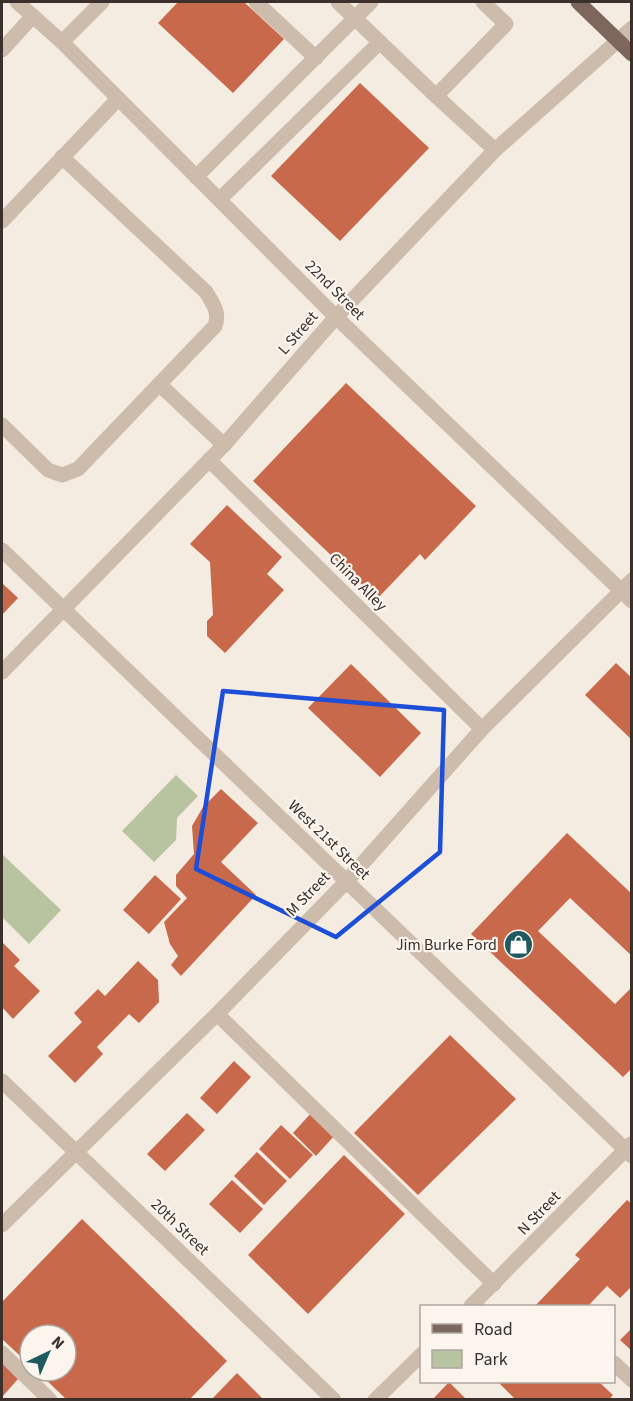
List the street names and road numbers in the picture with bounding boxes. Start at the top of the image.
street label: 22nd Street [300,255,370,325]
street label: L Street [273,306,323,359]
street label: China Alley [324,548,392,616]
street label: West 21st Street [283,795,375,885]
street label: M Street [281,866,335,921]
street label: N Street [512,1186,566,1240]
street label: 20th Street [146,1194,214,1261]

